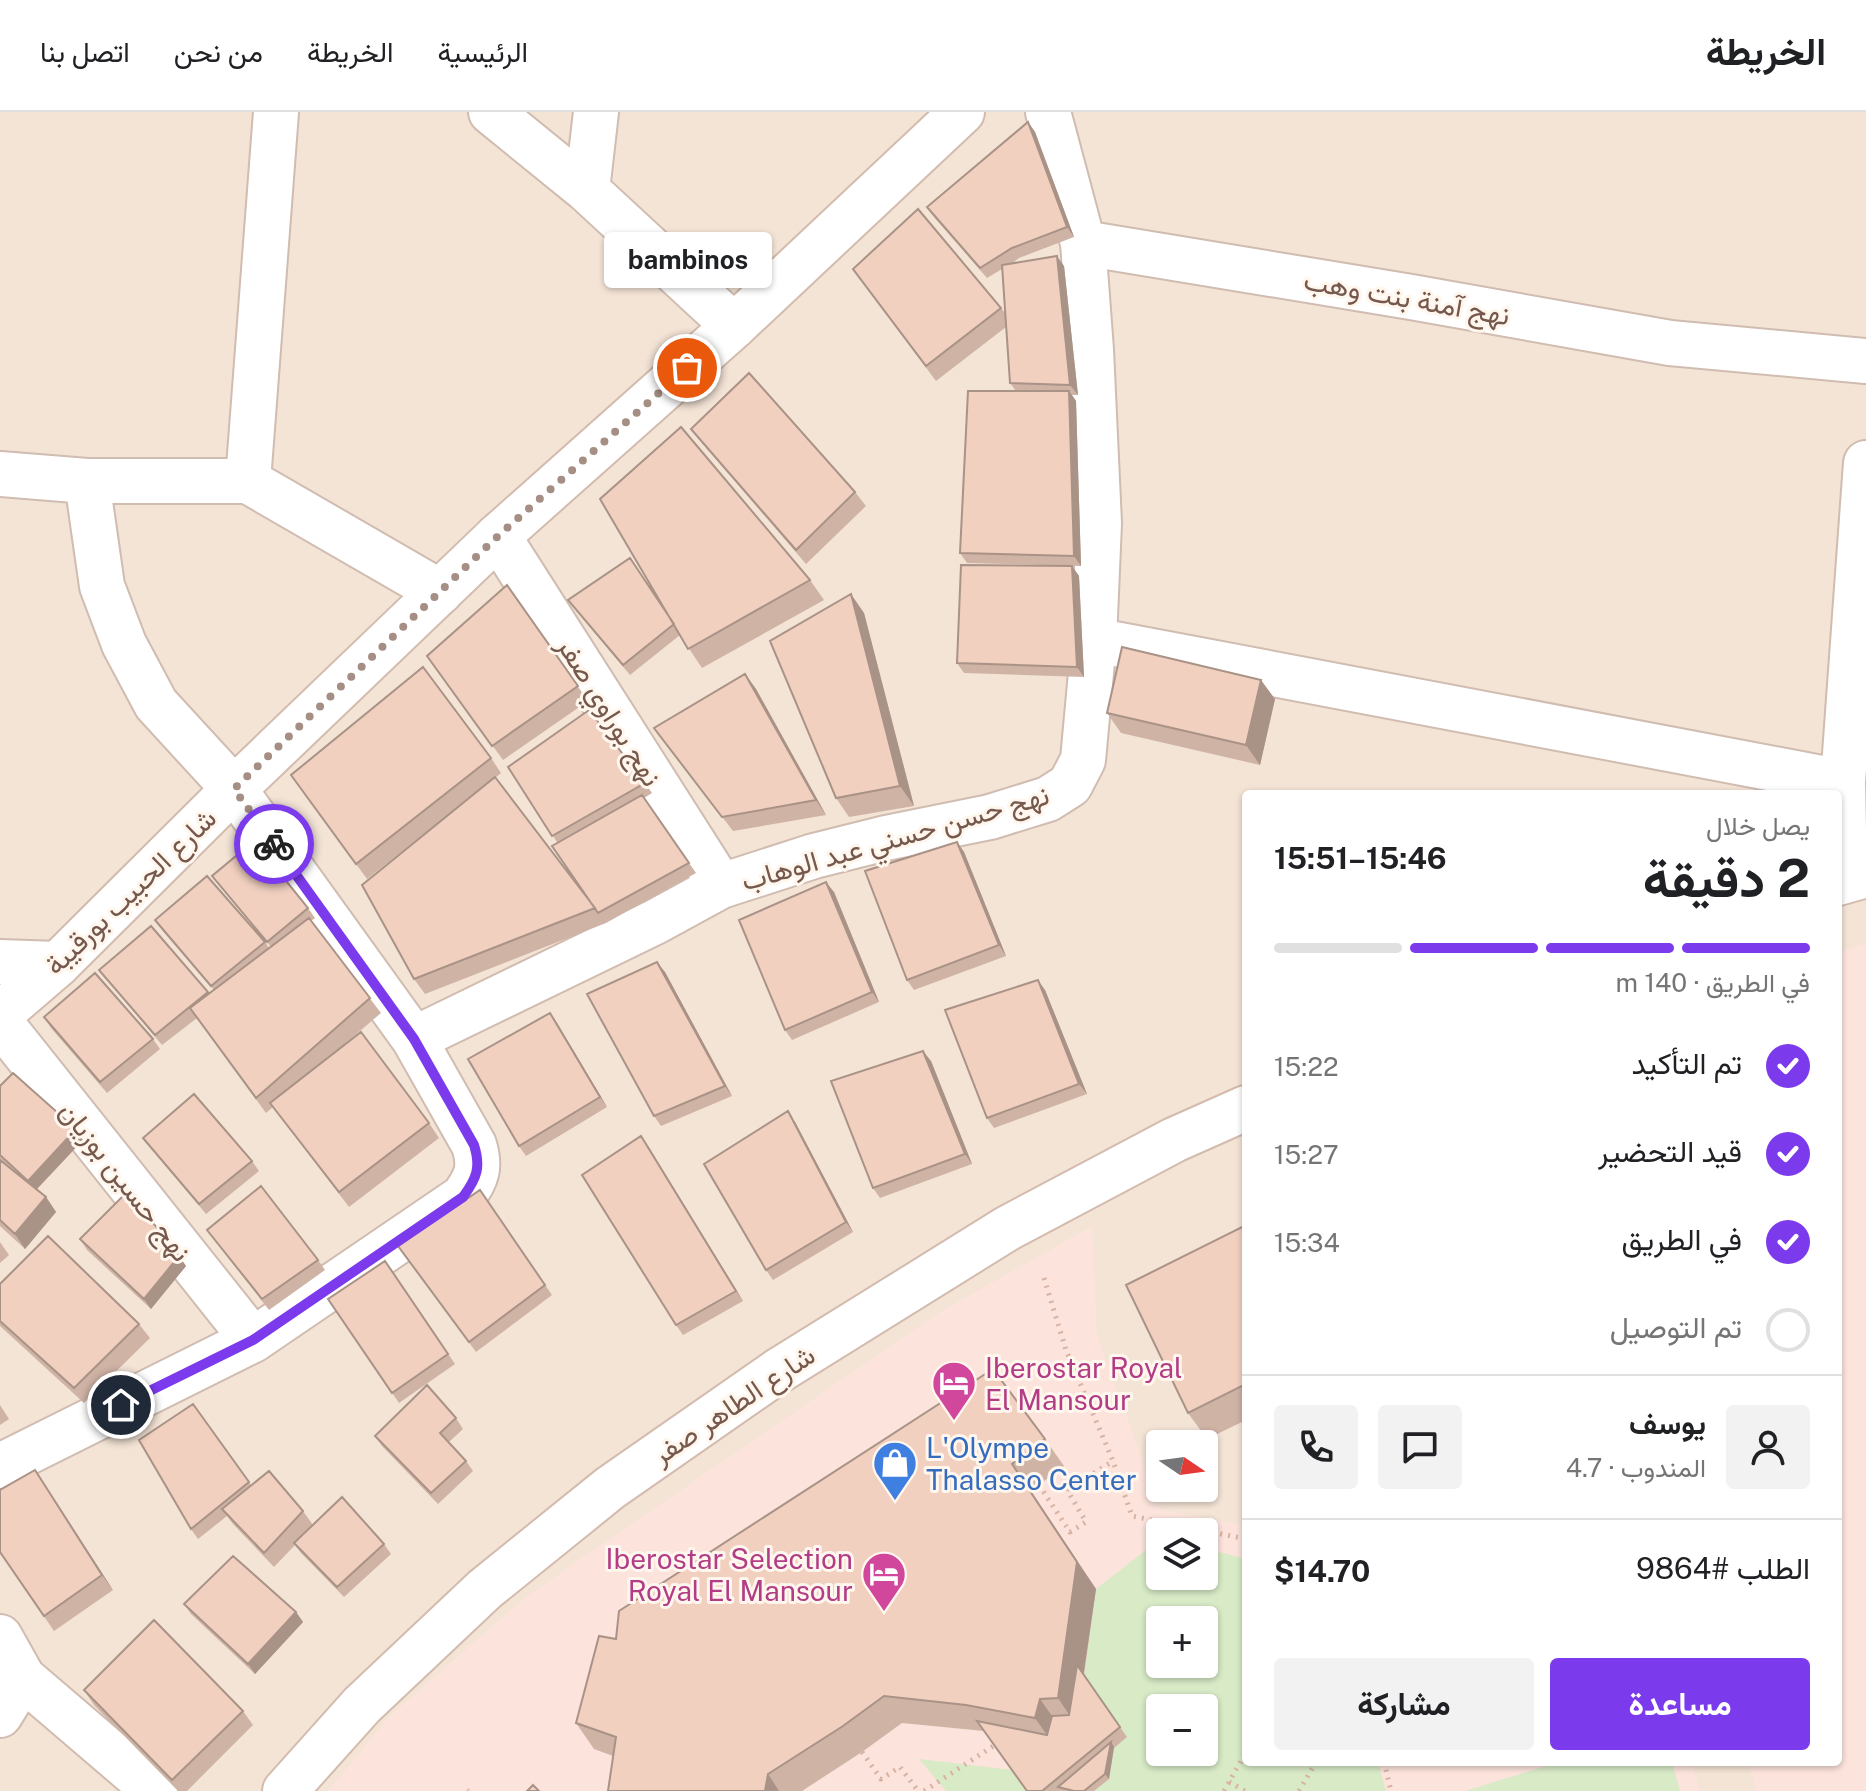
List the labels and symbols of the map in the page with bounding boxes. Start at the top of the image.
callout: bambinos [603,232,771,288]
street label: نهج آمنة بنت وهب [1301,263,1513,335]
pin [653,334,721,402]
street label: نهج بوراوي صفر [544,629,669,796]
street label: نهج حسن حسني عبد الوهاب [737,777,1055,903]
street label: شارع الحبيب بورقيبة [38,801,224,983]
courier [234,804,314,884]
street label: نهج حسين بوزيان [50,1094,199,1270]
street label: شارع الطاهر صفر [645,1337,822,1474]
place label: Iberostar Royal El Mansour [985,1351,1183,1416]
hotel icon: Iberostar Royal El Mansour [930,1359,978,1422]
pin [87,1371,155,1439]
north arrow [1146,1430,1218,1502]
place label: L'Olympe Thalasso Center [926,1431,1137,1496]
shop icon: L'Olympe Thalasso Center [871,1439,919,1502]
place label: Iberostar Selection Royal El Mansour [606,1542,853,1607]
hotel icon: Iberostar Selection Royal El Mansour [860,1550,908,1613]

